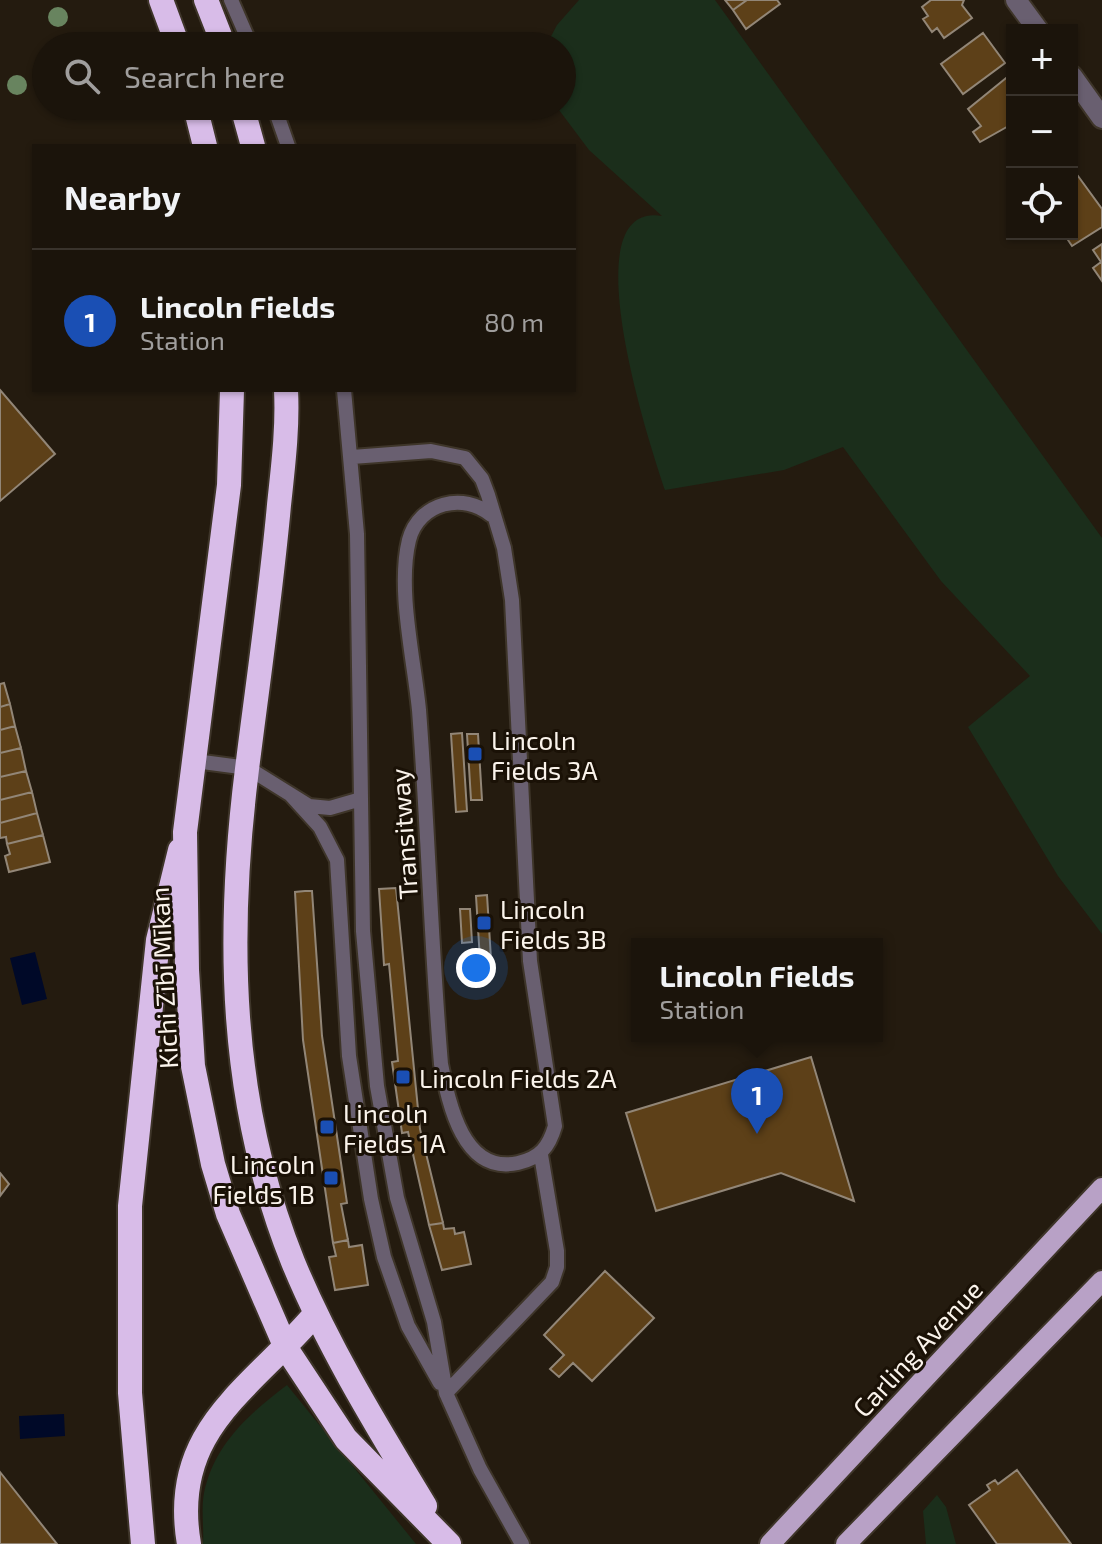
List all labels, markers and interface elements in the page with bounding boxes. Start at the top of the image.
map controls [1006,24,1078,240]
button: + [1006,24,1078,96]
search box [32,32,576,120]
icon: search [60,54,104,98]
text: Search here [124,58,285,94]
button: − [1006,96,1078,168]
button: locate [1006,168,1078,240]
text: Nearby [64,176,181,217]
text: Lincoln Fields [140,288,335,324]
text: 1 [84,306,96,337]
text: 80 m [484,306,544,337]
text: Station [140,324,225,355]
place label: Lincoln Fields 3A [491,724,598,785]
marker: Lincoln Fields 3A [466,745,484,763]
street label: Transitway [383,767,423,901]
street label: Kichi Zībī Mīkan [143,886,183,1070]
place label: Lincoln Fields 3B [500,893,607,954]
marker: Lincoln Fields 3B [475,914,493,932]
popup [631,938,883,1042]
your location [456,948,496,988]
text: Lincoln Fields [659,957,855,993]
text: Station [659,993,744,1024]
place label: Lincoln Fields 2A [419,1062,617,1093]
marker: Lincoln Fields 2A [394,1068,412,1086]
pin: 1 [731,1068,783,1134]
place label: Lincoln Fields 1A [343,1097,446,1158]
marker: Lincoln Fields 1A [318,1118,336,1136]
place label: Lincoln Fields 1B [212,1148,315,1209]
marker: Lincoln Fields 1B [322,1169,340,1187]
street label: Carling Avenue [846,1273,988,1423]

